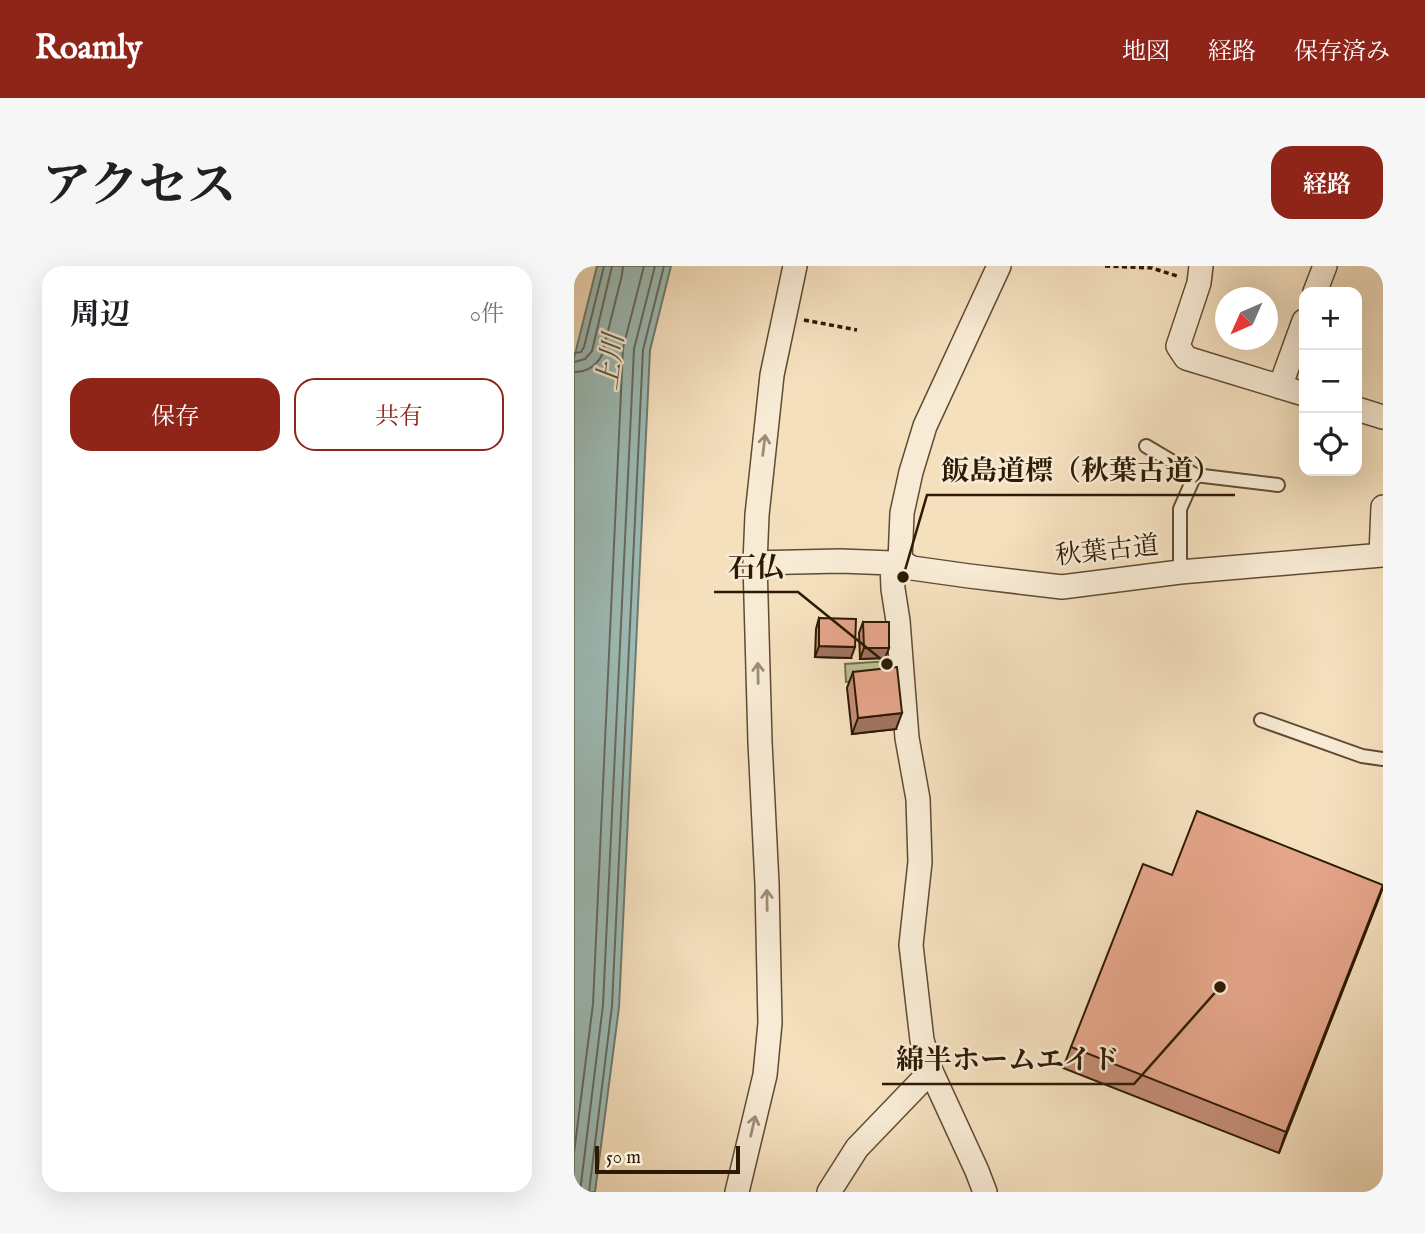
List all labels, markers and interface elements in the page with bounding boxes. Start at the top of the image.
text: Roamly [35,28,142,70]
text: 地図 [1122,37,1170,68]
text: 経路 [1208,37,1256,68]
text: 保存済み [1294,37,1390,68]
button: 経路 [1271,146,1383,219]
text: アクセス [42,157,237,219]
north arrow [1215,287,1278,350]
map controls [1299,287,1362,476]
button: + [1299,287,1362,350]
text: 周辺 [70,297,130,335]
text: 0件 [470,300,504,329]
water label: 上川 [591,329,633,392]
button: − [1299,350,1362,413]
button: 保存 [70,378,280,451]
button: 共有 [294,378,504,451]
button: locate [1299,413,1362,476]
one-way arrow [758,435,771,457]
callout: 飯島道標（秋葉古道） [927,446,1235,495]
text: 飯島道標（秋葉古道） [941,455,1221,490]
street label: 秋葉古道 [1054,529,1160,573]
callout: 石仏 [714,543,798,592]
text: 石仏 [728,552,784,587]
one-way arrow [751,661,765,684]
one-way arrow [761,889,774,912]
callout: 綿半ホームエイド [882,1035,1134,1084]
text: 綿半ホームエイド [896,1044,1120,1079]
one-way arrow [747,1115,760,1138]
scale bar [595,1143,740,1175]
text: 50 m [606,1146,641,1170]

